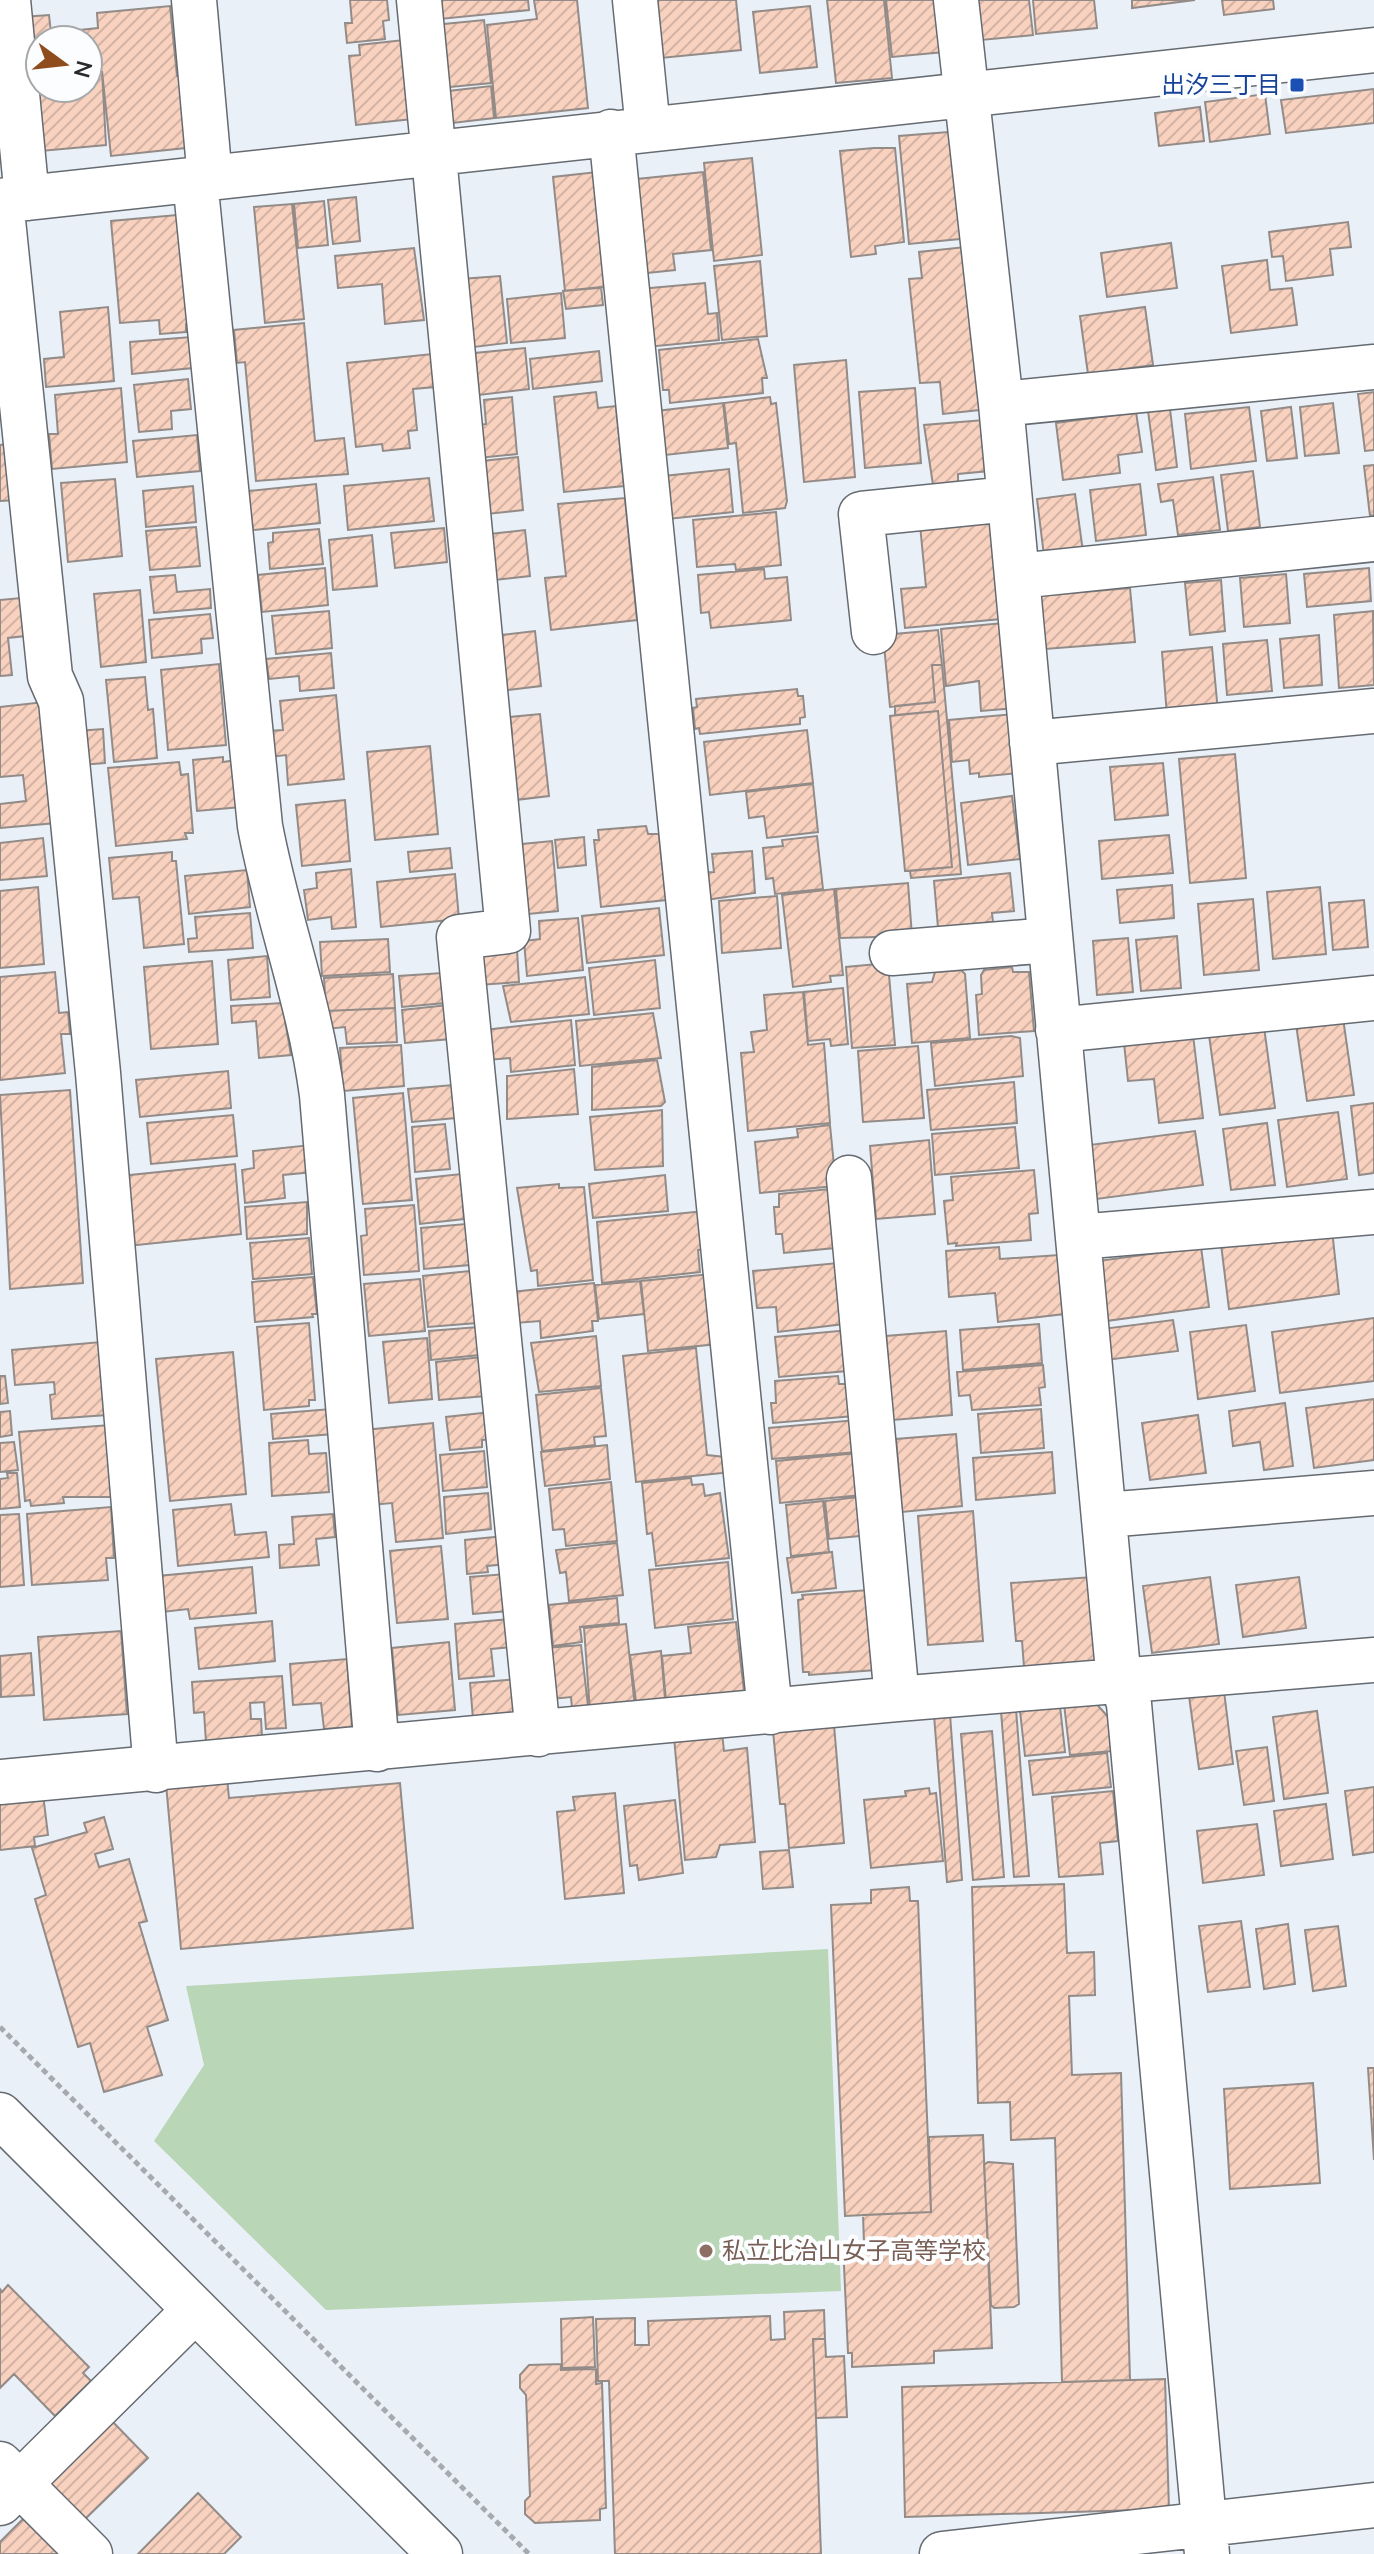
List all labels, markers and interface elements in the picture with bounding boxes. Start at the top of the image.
north arrow [24,24,104,104]
text: N [66,57,99,81]
place label: 出汐三丁目 [1161,69,1281,101]
marker: 出汐三丁目 [1288,76,1306,94]
place label: 私立比治山女子高等学校 [722,2235,986,2267]
marker: 私立比治山女子高等学校 [697,2242,715,2260]

